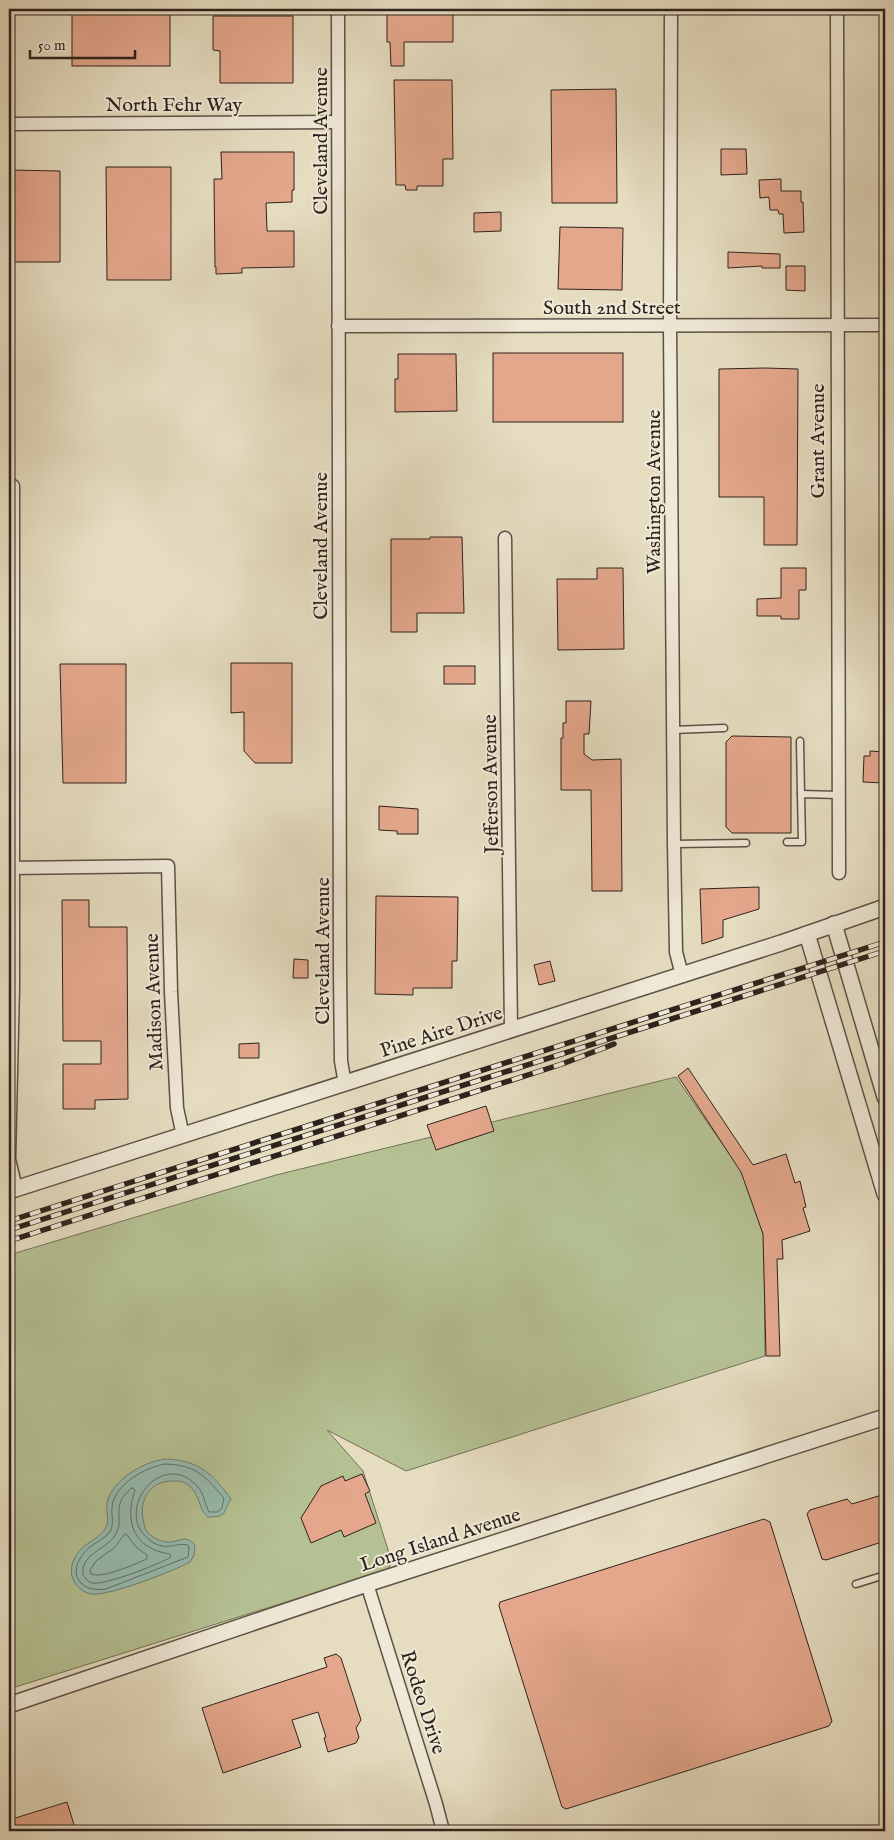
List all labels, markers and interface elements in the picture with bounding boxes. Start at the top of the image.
scale bar [30,28,135,60]
text: 50 m [38,36,66,55]
street label: Cleveland Avenue [309,67,334,215]
street label: North Fehr Way [106,93,243,118]
street label: South 2nd Street [543,296,681,321]
street label: Grant Avenue [806,384,831,498]
street label: Washington Avenue [642,410,667,574]
street label: Cleveland Avenue [309,472,334,620]
street label: Jefferson Avenue [478,714,505,856]
street label: Cleveland Avenue [311,877,336,1025]
street label: Madison Avenue [140,933,169,1071]
street label: Pine Aire Drive [377,1001,506,1064]
street label: Long Island Avenue [357,1503,524,1578]
street label: Rodeo Drive [394,1647,451,1757]

